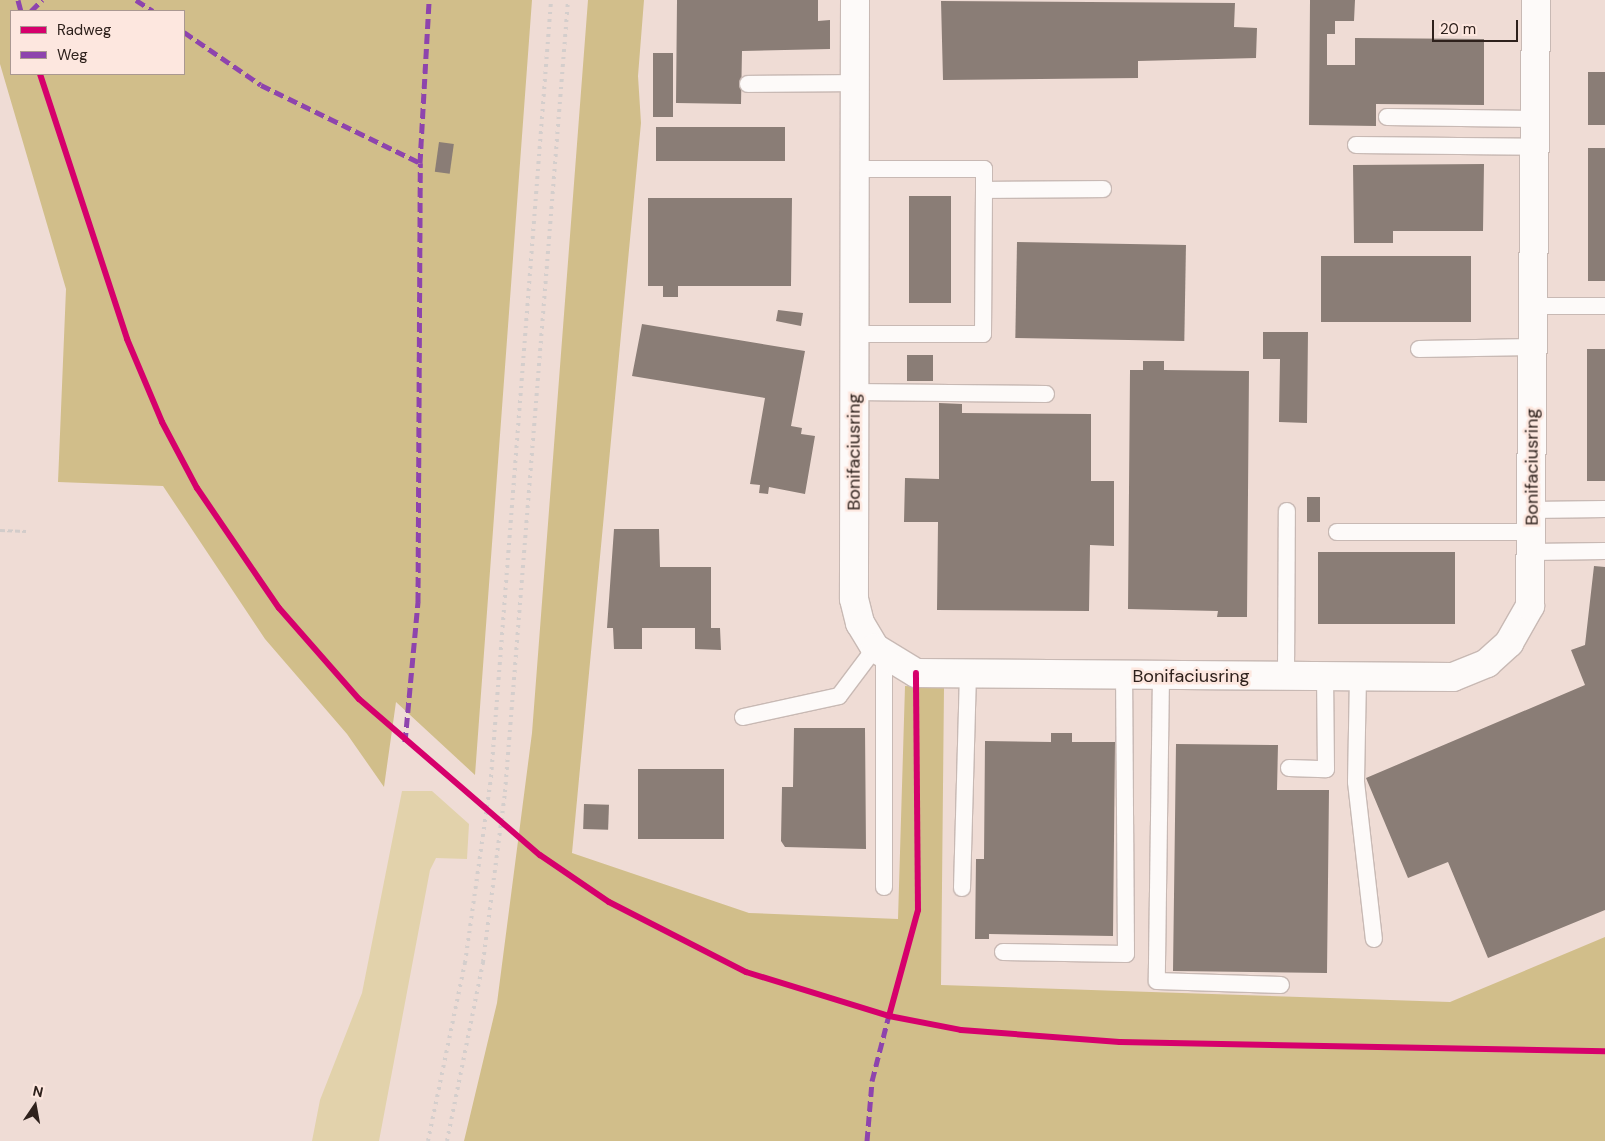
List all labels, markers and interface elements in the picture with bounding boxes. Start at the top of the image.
legend [10,10,185,75]
scale bar [1435,10,1521,42]
text: 20 m [1440,19,1476,39]
text: Radweg [57,20,111,40]
text: Weg [57,45,88,65]
street label: Bonifaciusring [843,393,865,511]
street label: Bonifaciusring [1521,408,1543,526]
street label: Bonifaciusring [1132,665,1250,687]
north arrow [10,1081,60,1131]
text: N [31,1081,45,1101]

